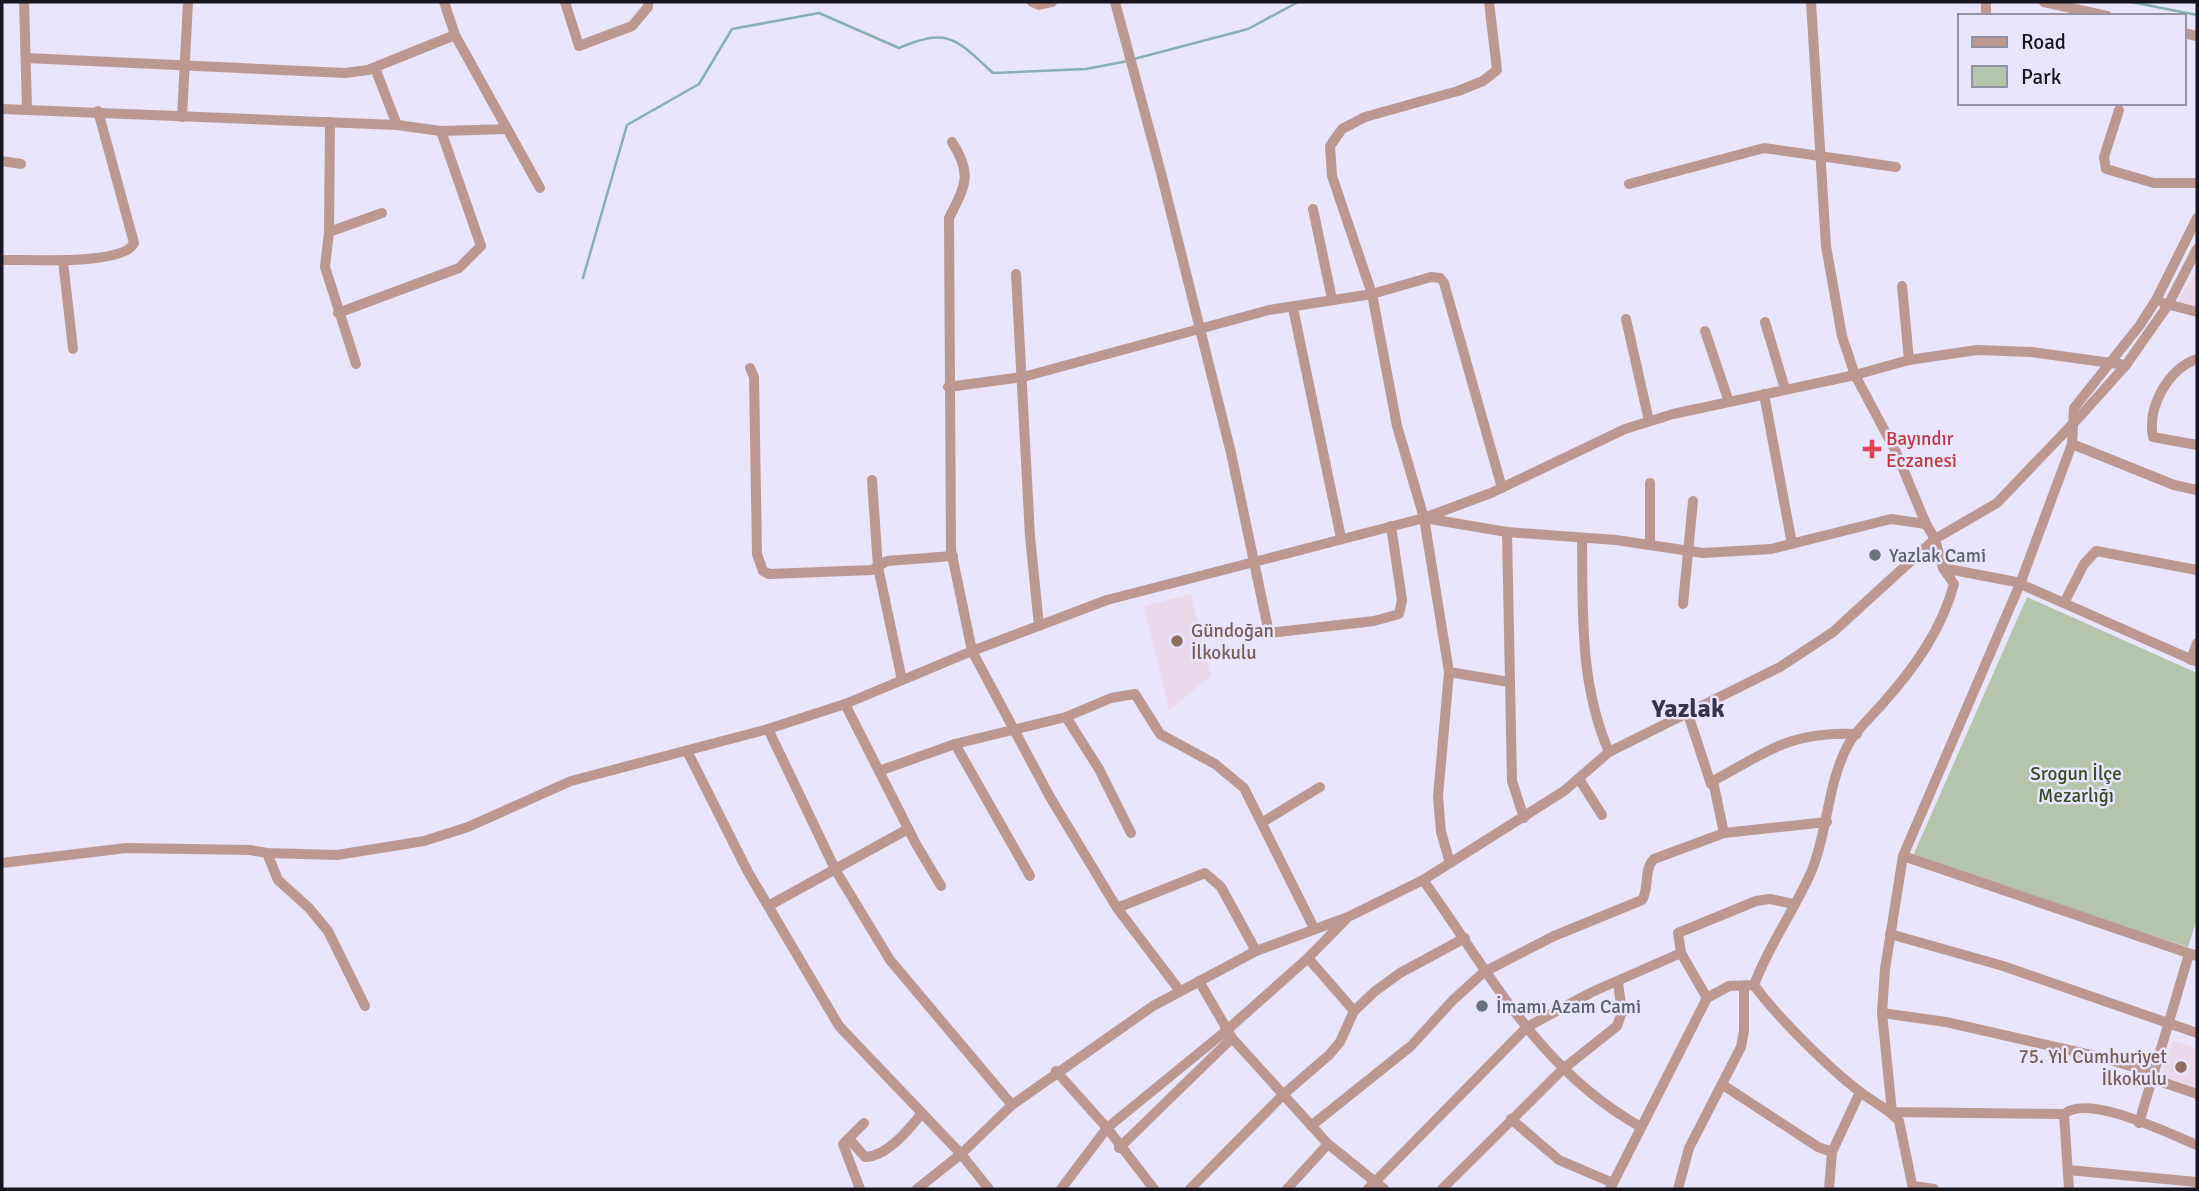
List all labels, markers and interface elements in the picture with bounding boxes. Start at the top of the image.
legend [1958,14,2185,105]
text: Road [2021,29,2066,55]
text: Park [2021,64,2062,90]
place label: Bayındır Eczanesi [1886,427,1957,473]
marker: Bayındır Eczanesi [1864,441,1880,457]
place label: Yazlak Cami [1889,544,1986,568]
marker: Yazlak Cami [1867,547,1883,563]
place label: Gündoğan İlkokulu [1191,619,1274,665]
marker: Gündoğan İlkokulu [1169,633,1185,649]
district label: Yazlak [1651,693,1725,725]
park label: Srogun İlçe Mezarlığı [2030,762,2122,808]
place label: İmamı Azam Cami [1496,995,1641,1019]
marker: İmamı Azam Cami [1474,998,1490,1014]
place label: 75. Yıl Cumhuriyet İlkokulu [2019,1045,2167,1091]
marker: 75. Yıl Cumhuriyet İlkokulu [2173,1059,2189,1075]

